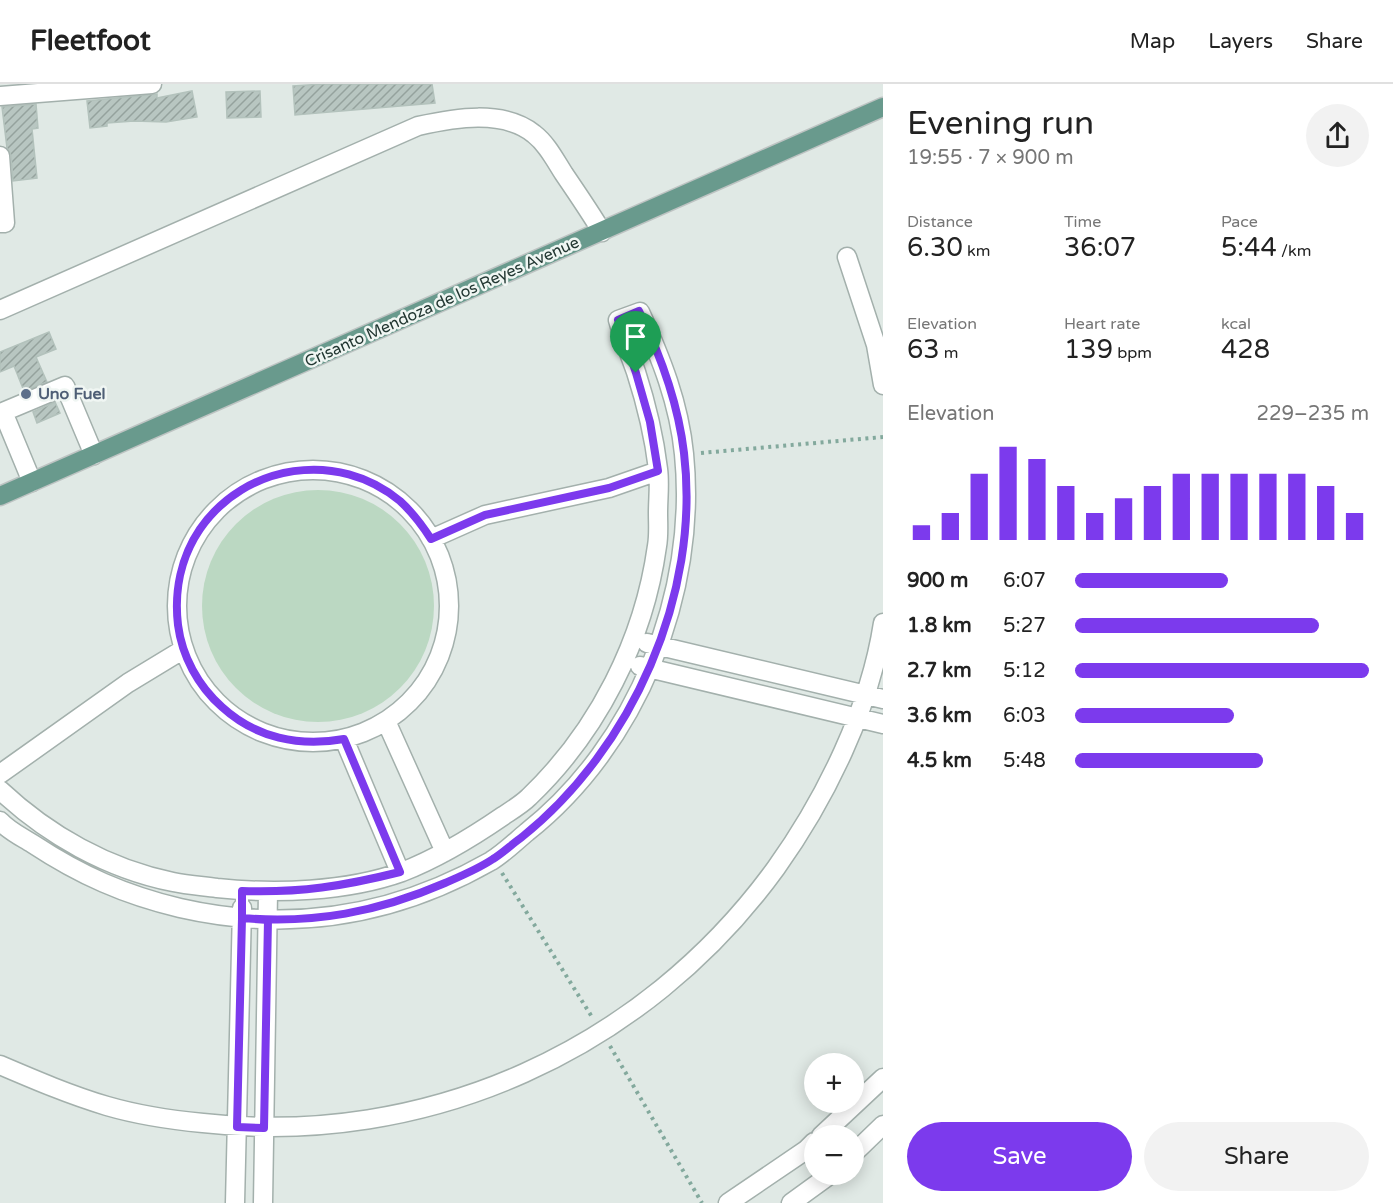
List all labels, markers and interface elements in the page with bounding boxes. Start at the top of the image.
text: Fleetfoot [30,24,151,58]
text: Map [1130,29,1175,54]
text: Layers [1208,29,1273,54]
text: Share [1306,29,1363,54]
text: Evening run [907,104,1094,143]
button: share [1306,104,1369,167]
text: 19:55 · 7 × 900 m [907,146,1074,170]
text: Distance [907,212,973,232]
text: Time [1064,212,1101,232]
text: Pace [1221,212,1258,232]
street label: Crisanto Mendoza de los Reyes Avenue [302,232,582,372]
text: 6.30 [907,232,963,263]
text: 36:07 [1064,232,1136,263]
text: 5:44 [1221,232,1277,263]
text: km [963,241,990,261]
text: /km [1277,241,1311,261]
pin [610,311,661,373]
text: Elevation [907,314,977,334]
text: Heart rate [1064,314,1140,334]
text: kcal [1221,314,1251,334]
icon: arrive [619,320,652,353]
text: 63 [907,334,940,365]
text: 139 [1064,334,1113,365]
text: 428 [1221,334,1270,365]
text: m [940,343,959,363]
text: bpm [1113,343,1152,363]
place label: Uno Fuel [38,384,105,404]
marker: Uno Fuel [19,387,33,401]
text: Elevation [907,402,994,426]
text: 229–235 m [1256,402,1369,426]
text: 900 m [907,569,968,593]
text: 6:07 [1003,569,1046,593]
text: 1.8 km [907,614,972,638]
text: 5:27 [1003,614,1046,638]
text: 2.7 km [907,659,972,683]
text: 5:12 [1003,659,1046,683]
text: 3.6 km [907,704,972,728]
text: 6:03 [1003,704,1046,728]
text: 4.5 km [907,749,972,773]
text: 5:48 [1003,749,1046,773]
map controls [804,1053,864,1185]
button: + [804,1053,864,1113]
button: Save [907,1122,1132,1191]
button: Share [1144,1122,1369,1191]
button: − [804,1125,864,1185]

